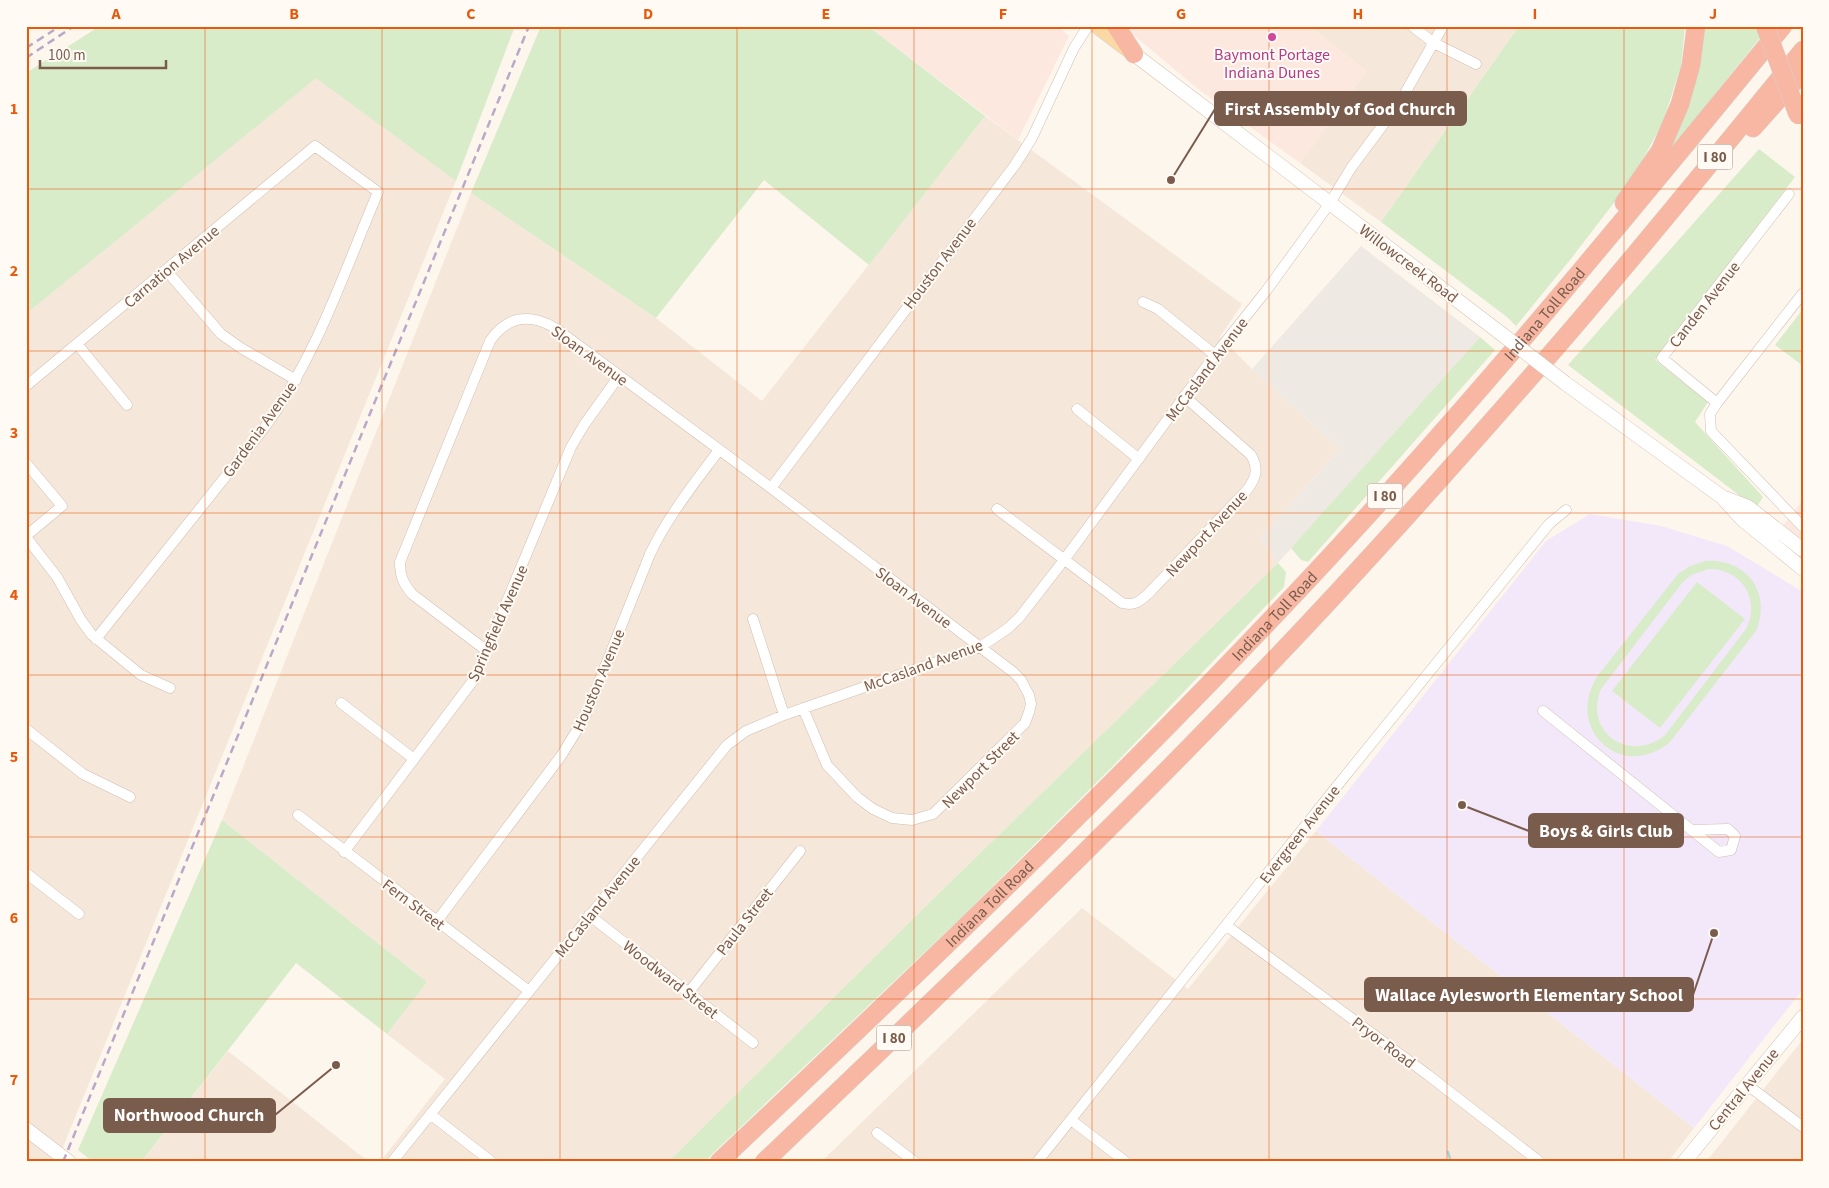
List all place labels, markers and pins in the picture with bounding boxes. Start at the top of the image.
marker: Baymont Portage Indiana Dunes [1266,31,1278,43]
place label: Baymont Portage Indiana Dunes [1214,44,1330,84]
callout: First Assembly of God Church [1215,92,1466,125]
callout: Boys & Girls Club [1529,814,1683,847]
callout: Wallace Aylesworth Elementary School [1365,978,1693,1011]
callout: Northwood Church [104,1099,275,1132]

